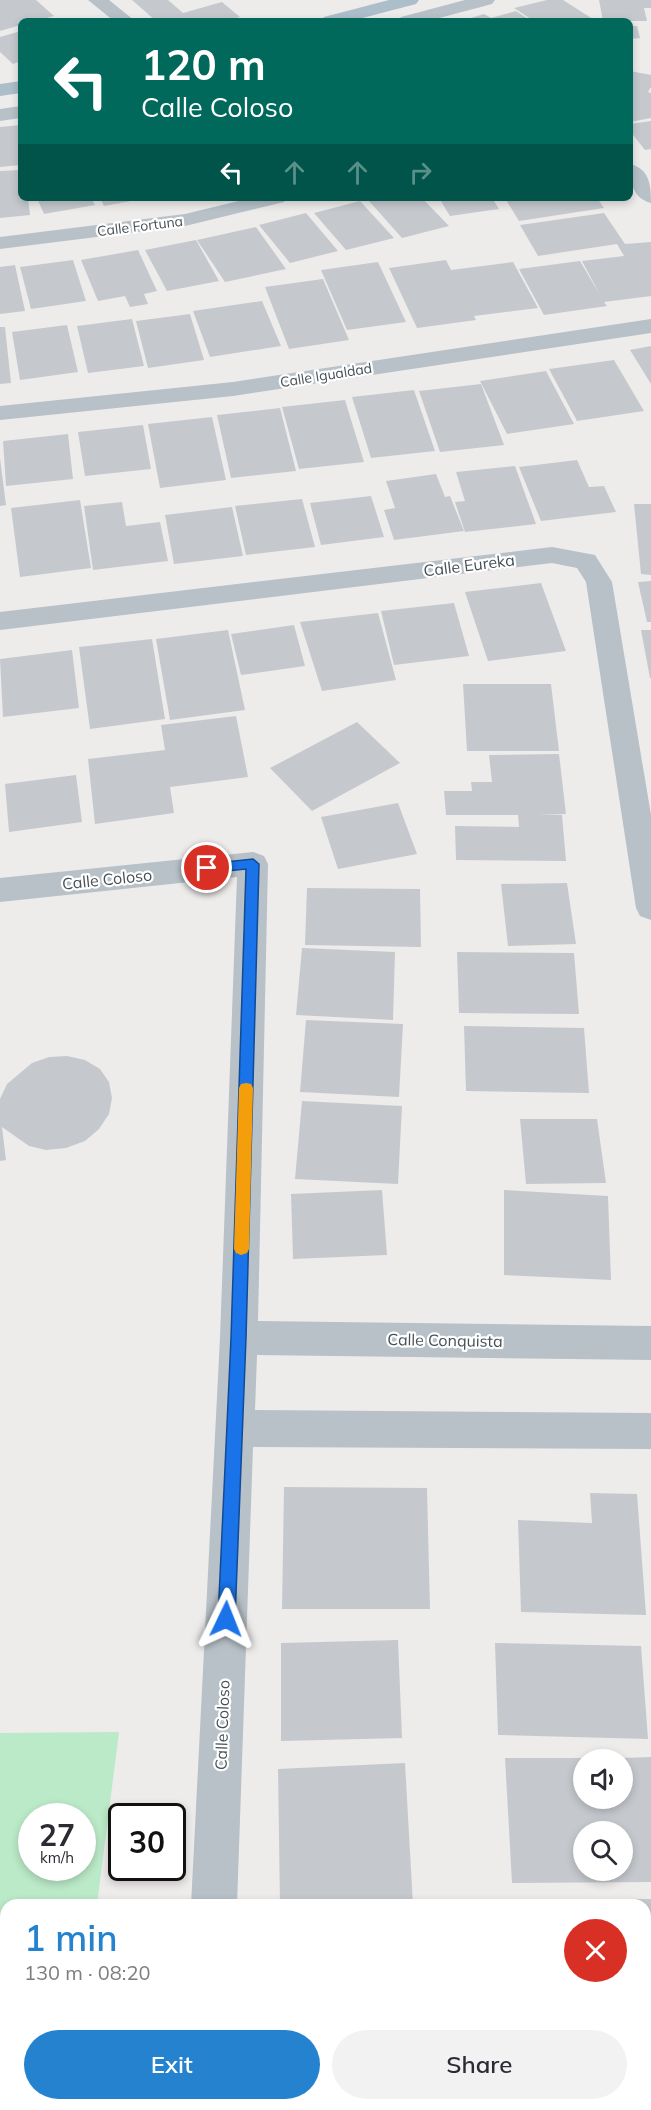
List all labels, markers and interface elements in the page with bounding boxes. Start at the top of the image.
text: 120 m [141,38,266,91]
icon: left [42,42,120,120]
text: Calle Coloso [141,90,293,124]
icon: left [215,156,248,189]
icon: ahead [278,156,311,189]
icon: ahead [341,156,374,189]
icon: right [404,156,437,189]
street label: Calle Fortuna [96,212,184,240]
street label: Calle Igualdad [279,359,373,391]
street label: Calle Eureka [422,549,516,581]
pin [181,842,232,893]
icon: arrive [190,851,223,884]
street label: Calle Coloso [61,864,153,894]
street label: Calle Conquista [387,1329,503,1351]
position arrow [194,1587,258,1651]
street label: Calle Coloso [210,1680,234,1770]
map controls [573,1749,633,1881]
button: sound [573,1749,633,1809]
speed limit sign: 30 [108,1803,186,1881]
text: 27 [39,1816,75,1854]
button: search [573,1821,633,1881]
text: km/h [40,1848,74,1867]
text: 1 min [24,1915,118,1960]
button: close [564,1919,627,1982]
text: 130 m · 08:20 [24,1960,150,1985]
button: Exit [24,2030,320,2099]
button: Share [332,2030,627,2099]

